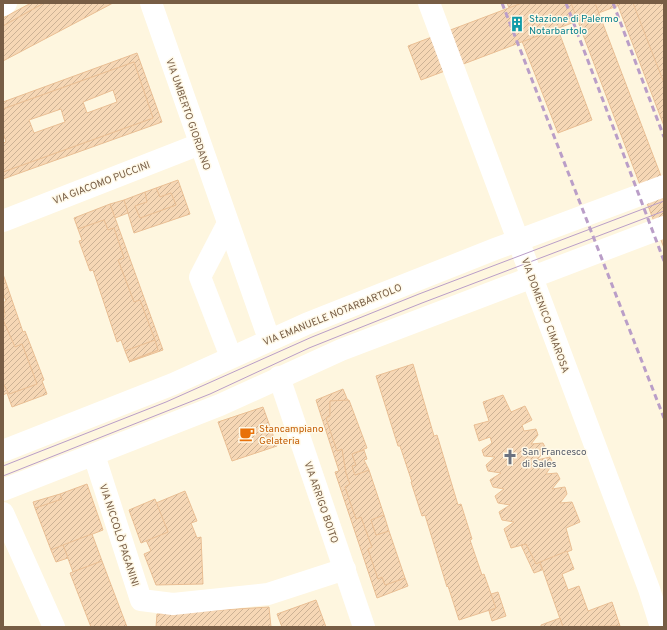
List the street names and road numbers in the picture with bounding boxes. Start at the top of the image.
street label: VIA UMBERTO GIORDANO [162,57,213,172]
street label: VIA GIACOMO PUCCINI [51,159,152,208]
street label: VIA DOMENICO CIMAROSA [518,256,572,375]
street label: VIA EMANUELE NOTARBARTOLO [261,282,404,349]
street label: VIA ARRIGO BOITO [300,460,341,545]
street label: VIA NICCOLÒ PAGANINI [96,482,141,589]

